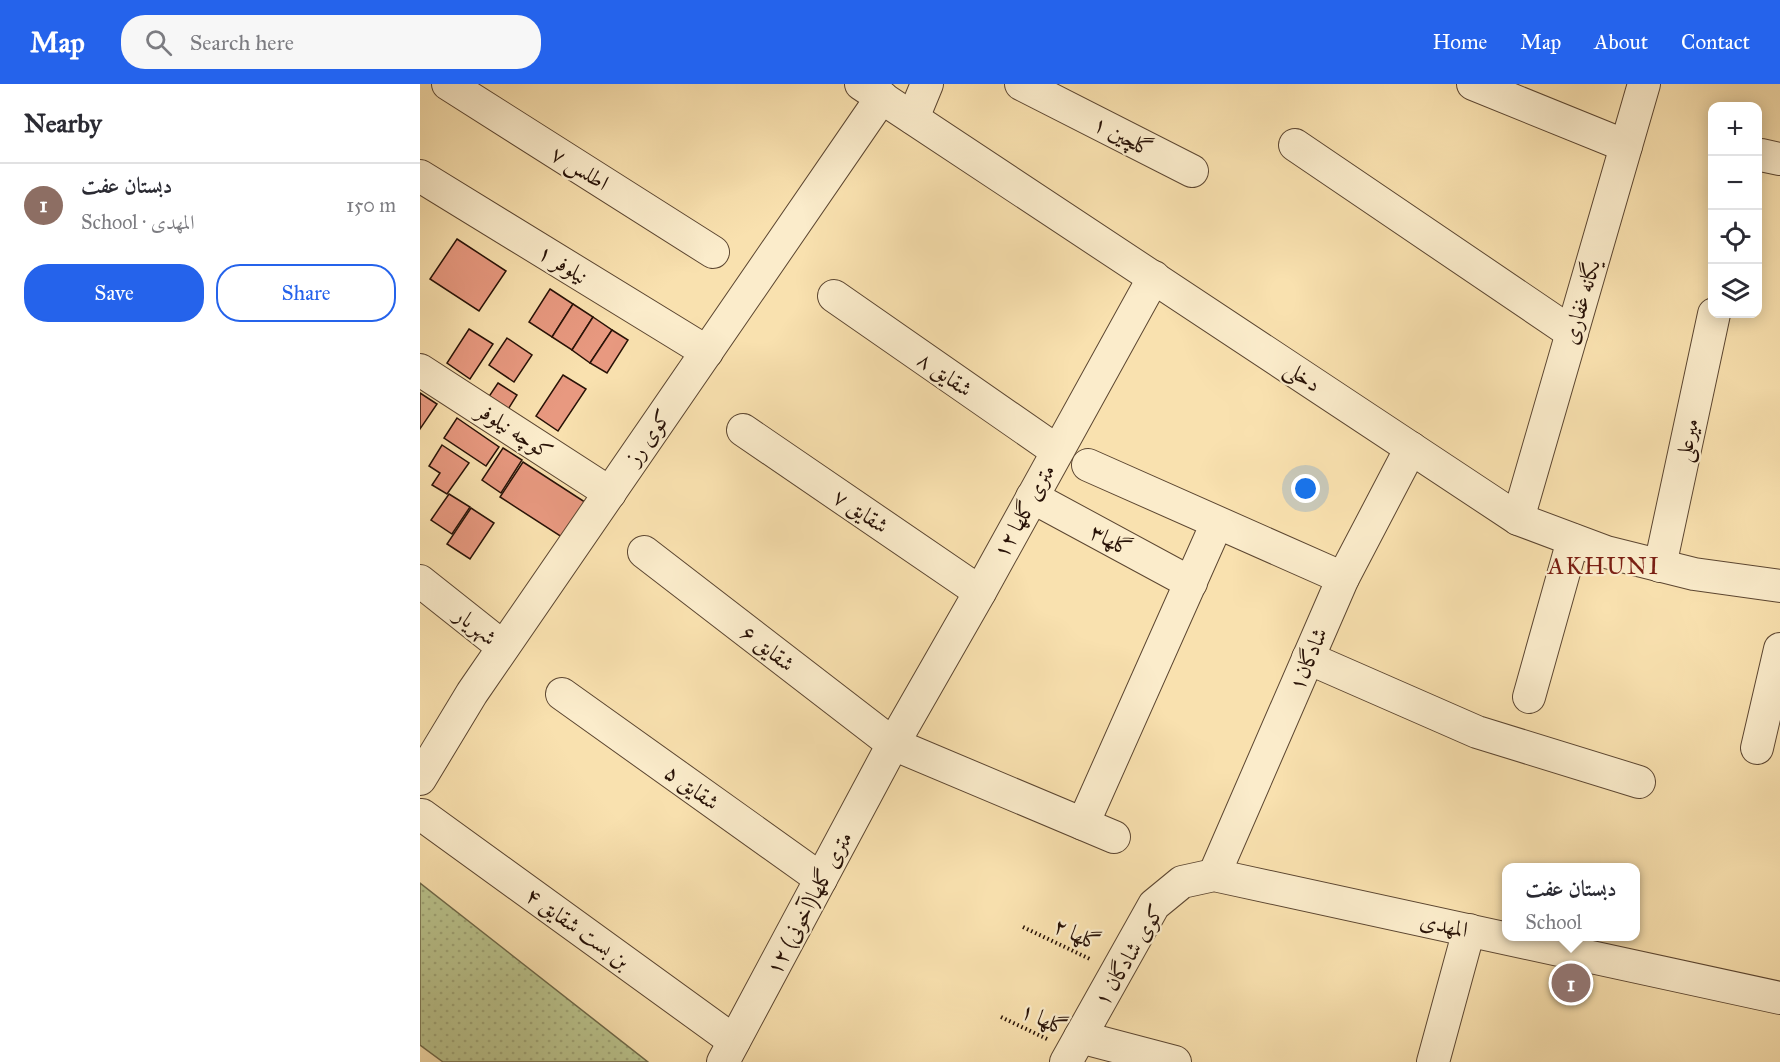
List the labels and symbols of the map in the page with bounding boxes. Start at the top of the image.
street label: گلچین ۱ [1088,110,1157,163]
street label: اطلس ۷ [545,140,614,198]
street label: نیلوفر ۱ [532,238,593,291]
street label: یگانه غفاری [1556,255,1606,347]
street label: شقایق ۸ [912,345,978,403]
street label: دخلی [1278,354,1326,400]
street label: کوچه نیلوفر [469,395,558,467]
street label: کوی رز [618,404,677,471]
street label: میرعلی [1669,416,1708,465]
street label: ۱۲ متری گلها [987,459,1061,563]
your location [1291,474,1320,503]
street label: شقایق ۷ [828,483,894,539]
street label: گلها۳ [1085,518,1137,562]
district label: AKHUNI [1547,551,1660,581]
street label: شهریار [447,600,502,652]
street label: شقایق ۶ [736,619,800,677]
street label: شادگان۱ [1283,624,1333,694]
street label: شقایق ۵ [659,758,725,816]
street label: ۱۲ متری گلها(آخونی) [760,827,858,979]
street label: بن بست شقایق ۴ [521,881,635,975]
street label: کوی شادگان ۱ [1088,899,1170,1011]
street label: المهدی [1418,907,1470,943]
street label: گلها ۲ [1049,912,1105,956]
pin: 1 [1552,960,1590,1006]
street label: گلها ۱ [1016,997,1072,1041]

